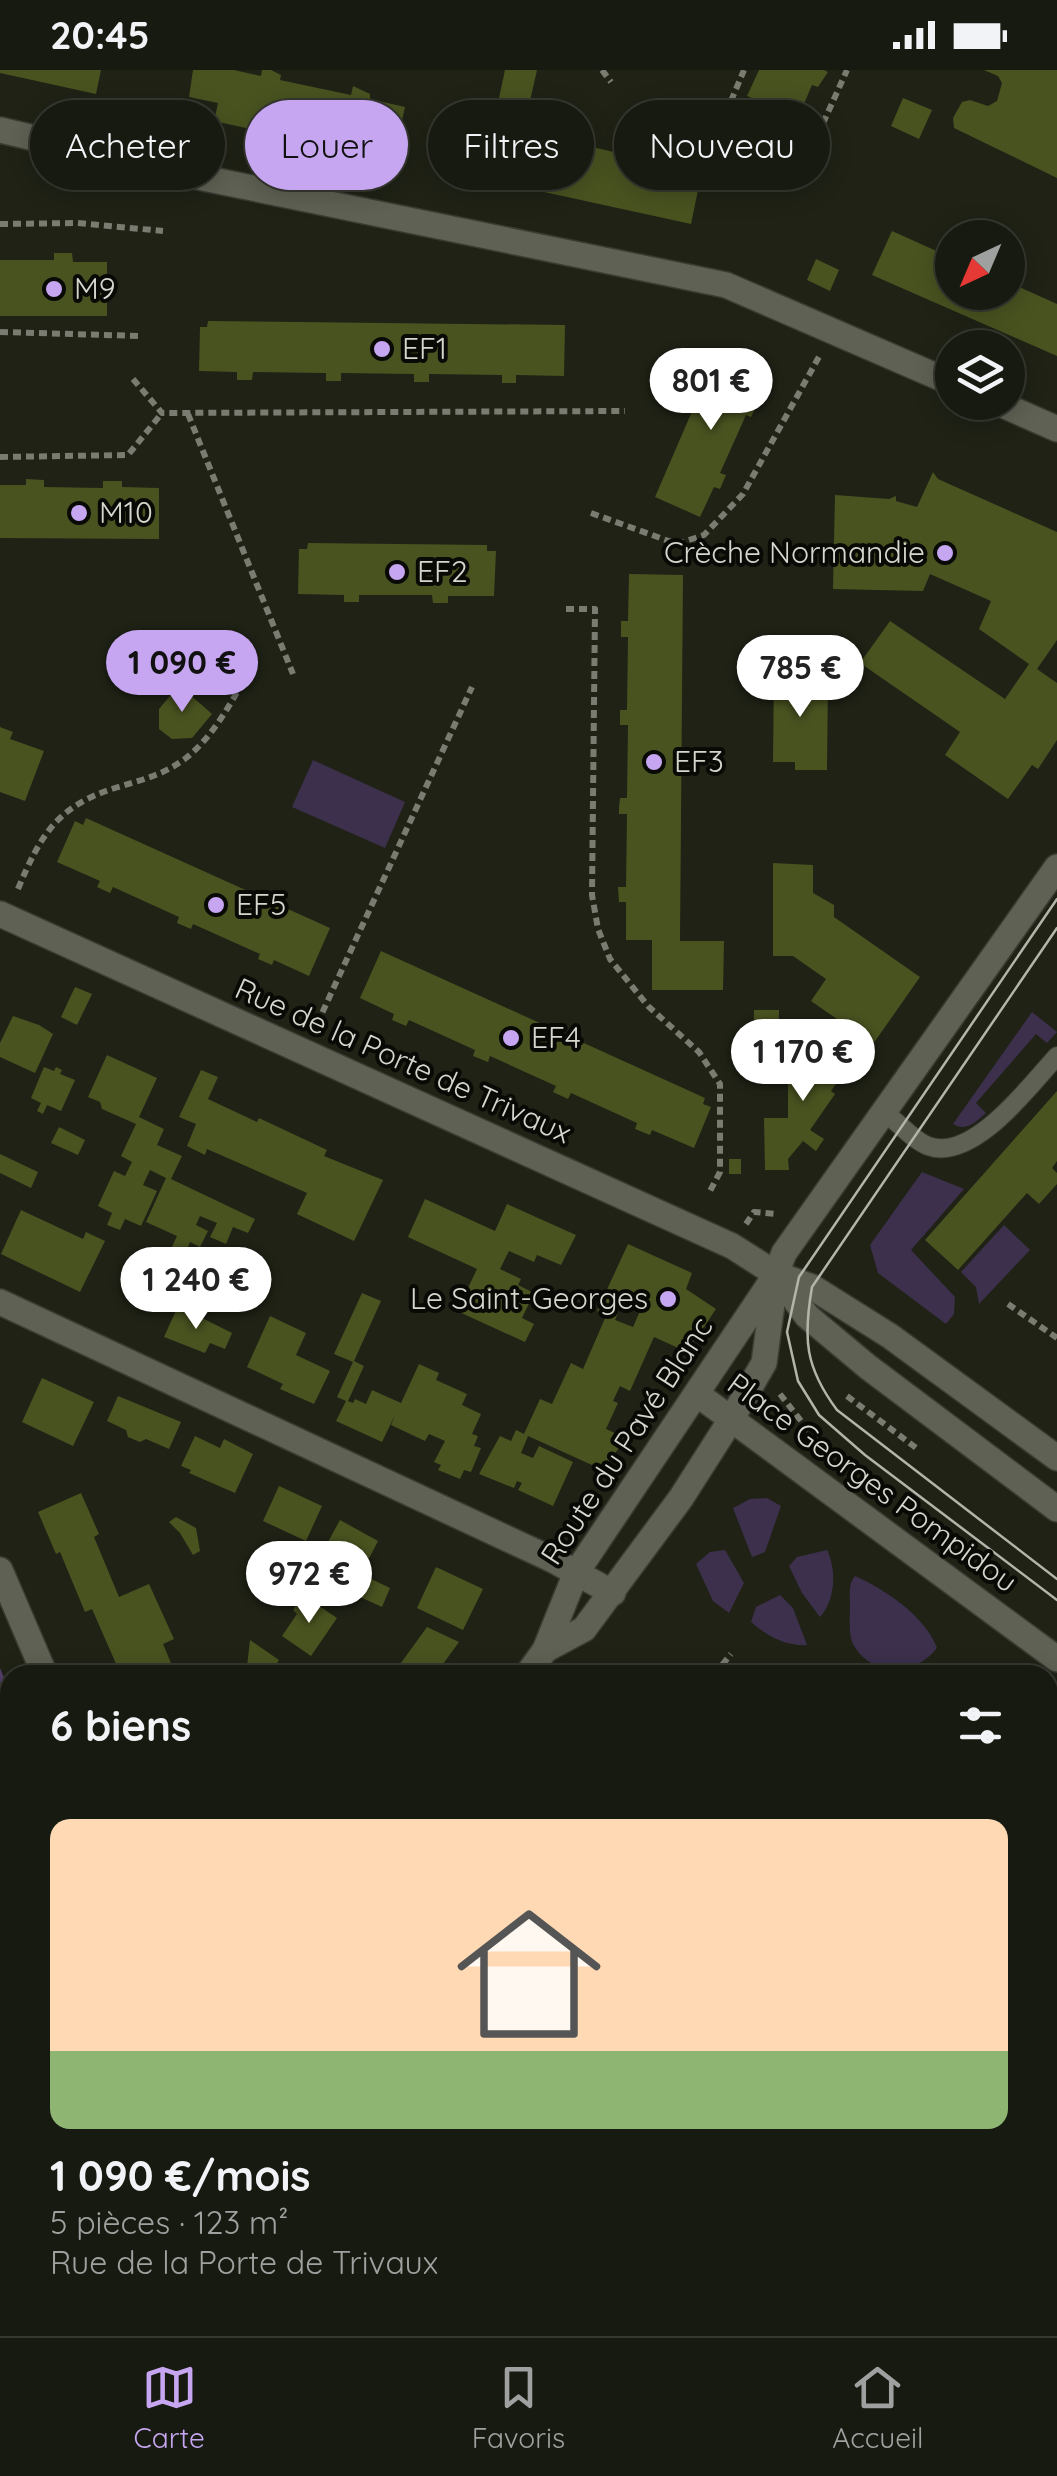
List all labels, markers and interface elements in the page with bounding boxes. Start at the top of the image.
text: 20:45 [50,11,150,59]
chip: Acheter [30,100,225,190]
chip: Louer [245,100,408,190]
chip: Filtres [428,100,594,190]
chip: Nouveau [614,100,830,190]
north arrow [935,220,1025,310]
map controls [935,220,1025,420]
place label: M9 [74,269,116,307]
marker: M9 [43,278,65,300]
place label: EF1 [402,329,447,367]
button: layers [935,330,1025,420]
marker: EF1 [371,338,393,360]
pin: 801 € [641,348,781,433]
text: 801 € [672,360,750,400]
place label: M10 [99,493,153,531]
marker: M10 [68,502,90,524]
place label: Crèche Normandie [664,533,925,571]
marker: Crèche Normandie [934,542,956,564]
place label: EF2 [417,552,468,590]
marker: EF2 [386,561,408,583]
pin: 1 090 € [90,630,274,715]
pin: 785 € [730,635,870,720]
text: 1 090 € [128,642,236,682]
text: 785 € [759,647,841,687]
place label: EF3 [674,742,724,780]
marker: EF3 [643,751,665,773]
place label: EF5 [236,885,286,923]
marker: EF5 [205,894,227,916]
street label: Rue de la Porte de Trivaux [229,969,577,1151]
place label: EF4 [531,1018,581,1056]
pin: 1 170 € [711,1019,895,1104]
marker: EF4 [500,1027,522,1049]
text: 1 170 € [753,1031,853,1071]
pin: 1 240 € [104,1247,288,1332]
text: 1 240 € [142,1259,250,1299]
place label: Le Saint-Georges [410,1279,648,1317]
marker: Le Saint-Georges [657,1288,679,1310]
street label: Route du Pavé Blanc [532,1309,721,1572]
street label: Place Georges Pompidou [720,1364,1025,1600]
pin: 972 € [239,1541,379,1626]
text: 972 € [268,1553,350,1593]
icon: filters [953,1698,1008,1753]
text: 6 biens [50,1699,191,1752]
icon: home [439,1884,619,2064]
text: 1 090 €/mois [50,2149,311,2202]
text: 5 pièces · 123 m² [50,2202,288,2242]
text: Rue de la Porte de Trivaux [50,2242,438,2282]
tab: Carte [134,2360,205,2455]
tab: Favoris [472,2360,565,2455]
tab: Accueil [832,2360,923,2455]

